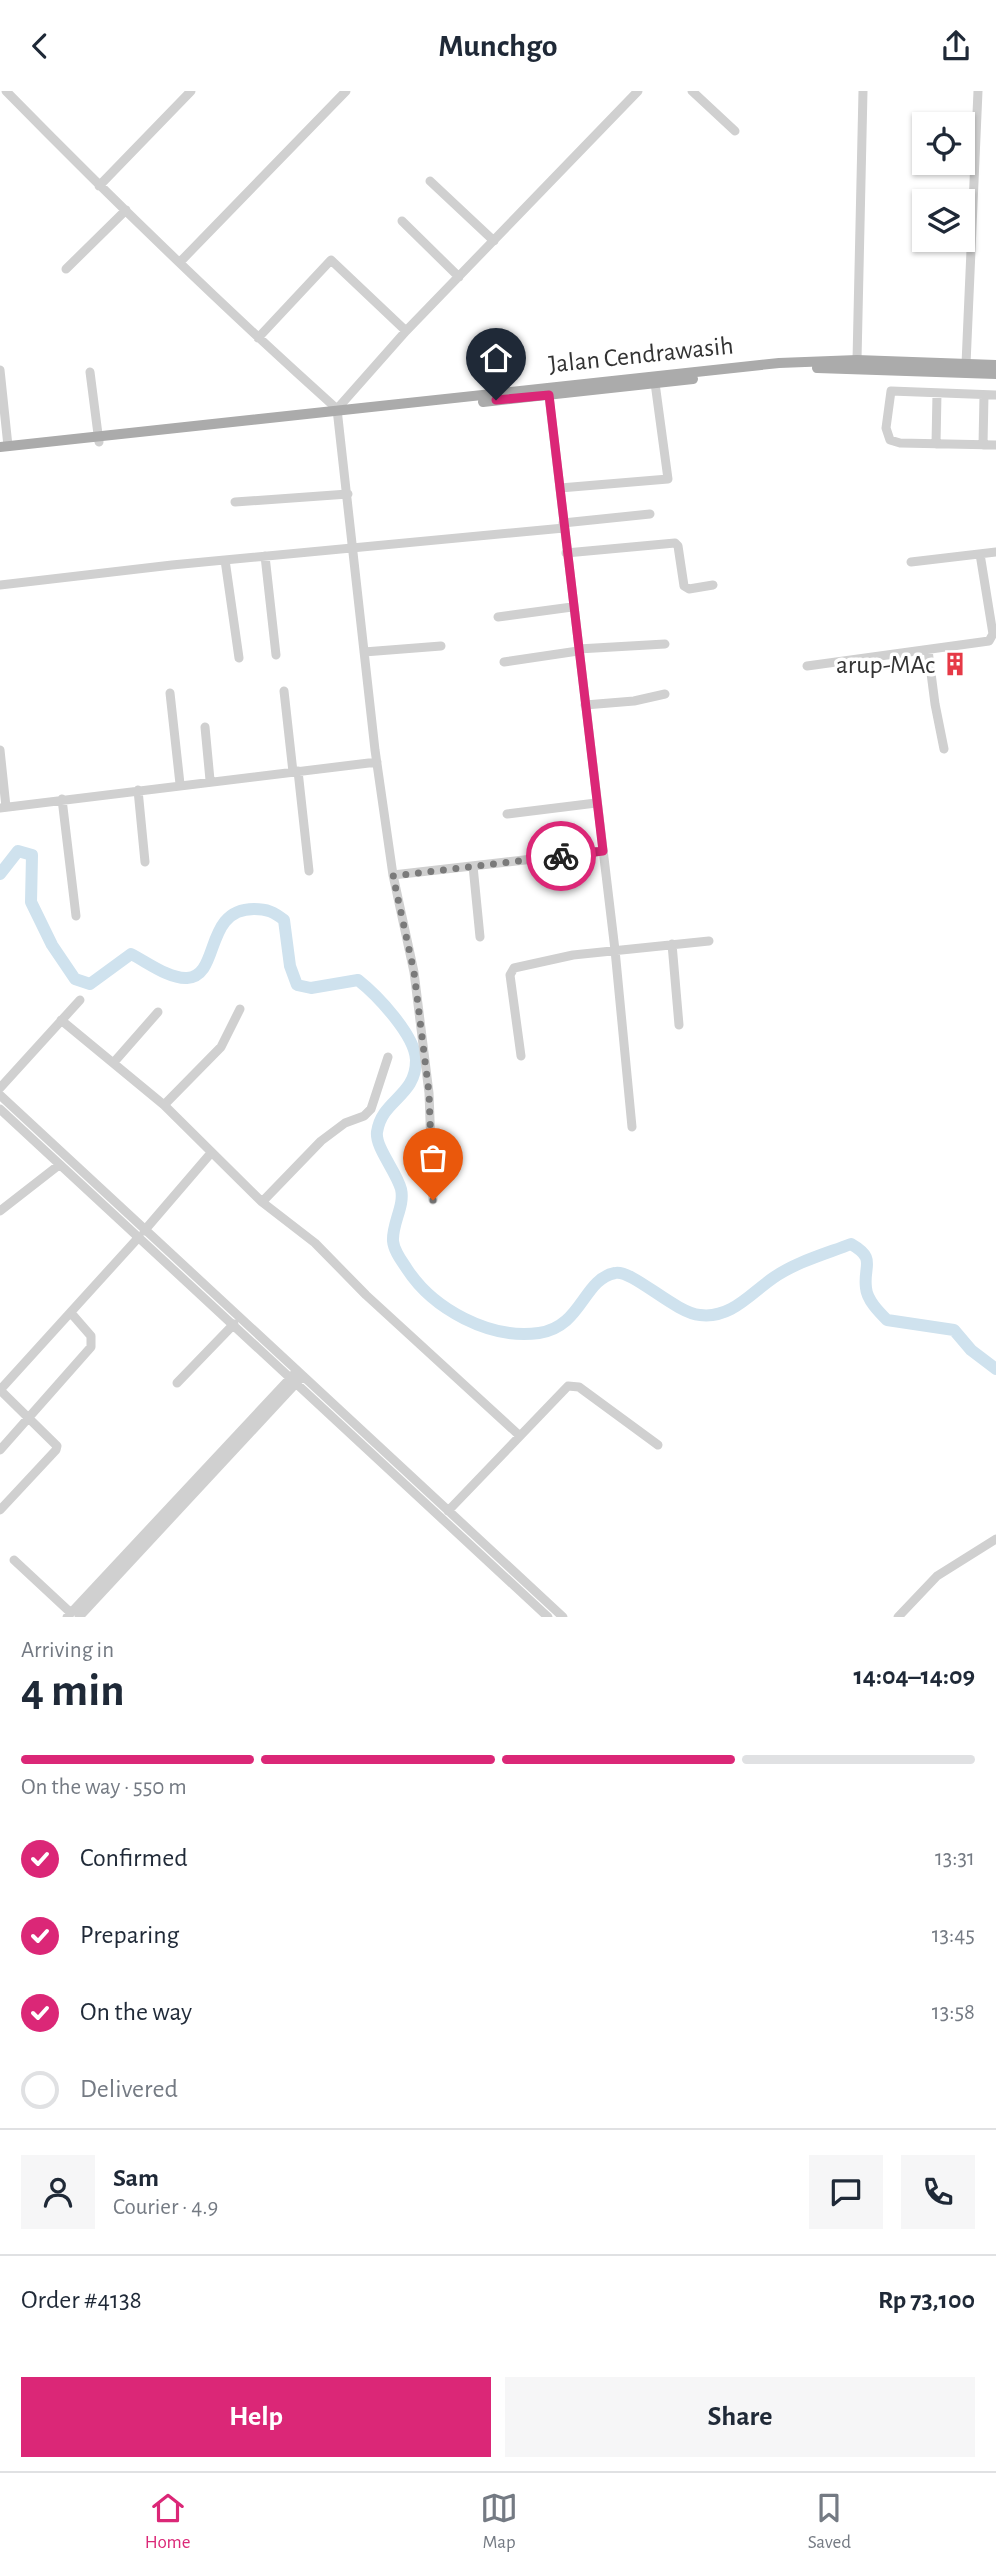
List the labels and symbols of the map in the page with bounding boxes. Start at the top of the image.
pin [466,328,526,400]
street label: Jalan Cendrawasih [547,332,735,378]
building icon: arup-MAc [941,650,969,678]
place label: arup-MAc [836,652,935,678]
courier [526,821,596,891]
pin [403,1128,463,1200]

